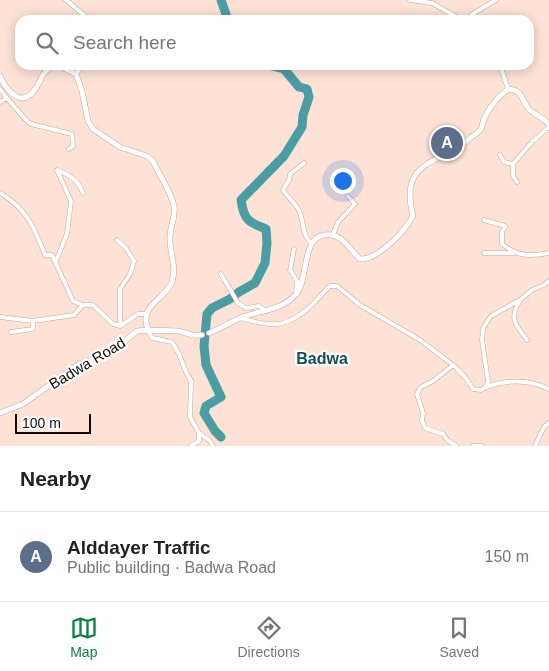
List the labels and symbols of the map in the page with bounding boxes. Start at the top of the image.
pin: A [431,124,463,162]
your location [330,168,356,194]
street label: Badwa Road [46,334,128,392]
district label: Badwa [296,350,348,367]
scale bar [15,411,91,434]

